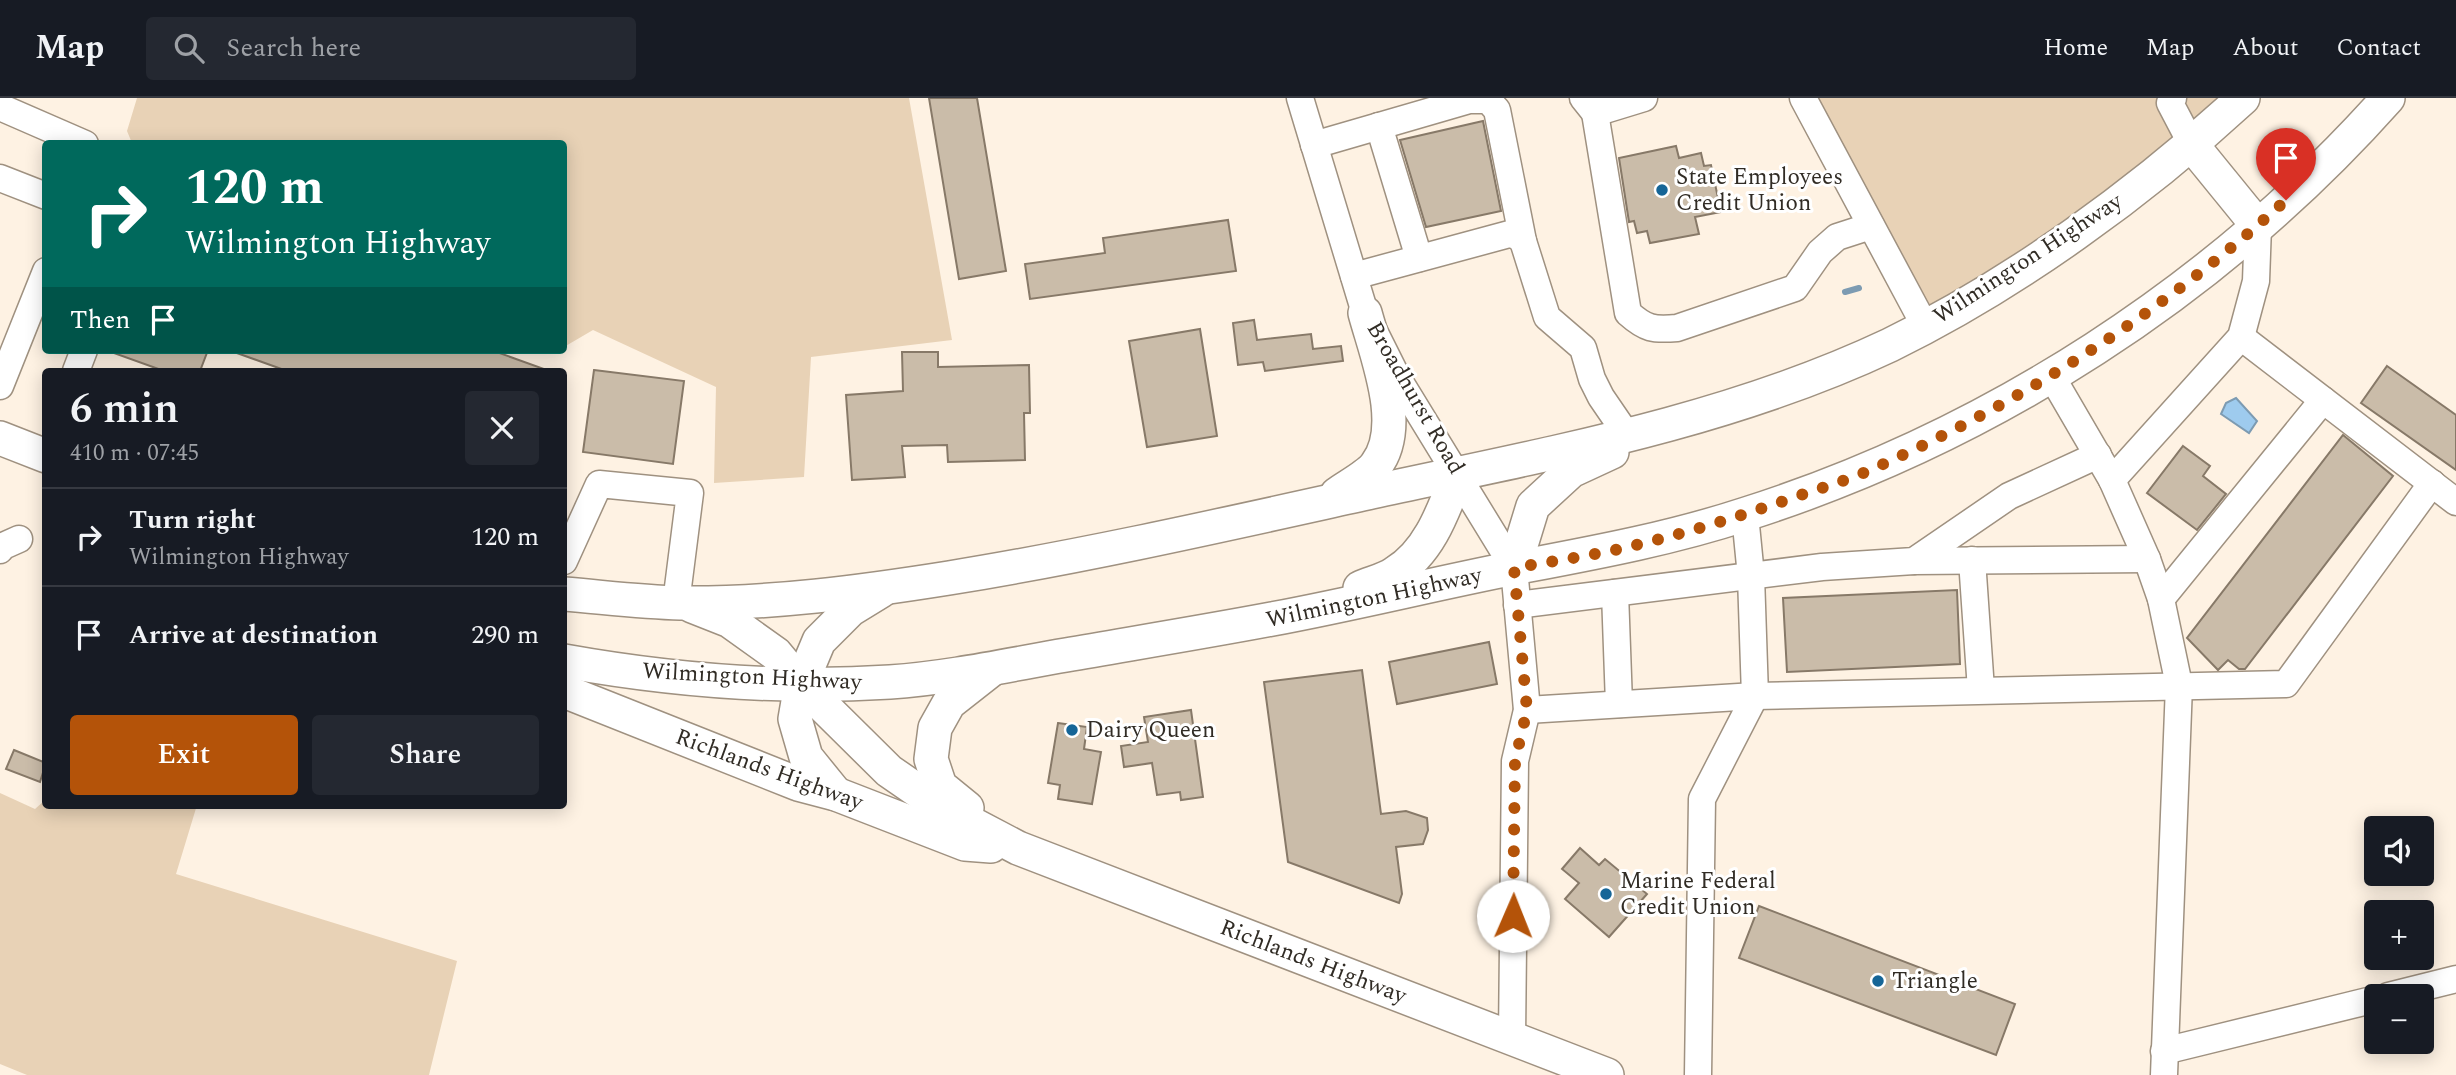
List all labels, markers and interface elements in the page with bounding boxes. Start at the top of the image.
search box [146,17,636,80]
text: Map [35,23,104,73]
text: Search here [226,28,361,68]
icon: search [170,29,208,67]
text: Home [2043,30,2108,66]
text: Map [2146,30,2194,66]
text: About [2232,30,2298,66]
text: Contact [2336,30,2421,66]
pin [2256,128,2316,200]
icon: arrive [2267,139,2305,177]
text: 120 m [185,151,324,226]
place label: State Employees Credit Union [1676,160,1843,221]
icon: right [70,168,161,259]
marker: State Employees Credit Union [1654,182,1670,198]
street label: Wilmington Highway [1926,184,2130,333]
text: Wilmington Highway [185,219,490,268]
text: Then [70,300,130,340]
icon: arrive [144,301,182,339]
street label: Broadhurst Road [1357,315,1473,481]
text: 6 min [70,378,179,441]
button: close [465,391,539,465]
text: 410 m · 07:45 [70,436,199,471]
text: Turn right [129,500,256,540]
text: 120 m [471,517,539,557]
icon: right [70,518,108,556]
text: Wilmington Highway [129,540,349,575]
street label: Wilmington Highway [1263,558,1486,638]
text: Arrive at destination [129,615,378,655]
text: 290 m [471,615,539,655]
icon: arrive [70,616,108,654]
street label: Wilmington Highway [641,654,863,700]
place label: Dairy Queen [1086,713,1215,748]
button: Exit [70,715,298,795]
button: Share [312,715,539,795]
street label: Richlands Highway [670,720,869,821]
marker: Dairy Queen [1064,722,1080,738]
map controls [2364,816,2434,1054]
button: sound [2364,816,2434,886]
place label: Marine Federal Credit Union [1620,864,1776,925]
position arrow [1476,879,1550,953]
marker: Marine Federal Credit Union [1598,886,1614,902]
button: + [2364,900,2434,970]
street label: Richlands Highway [1215,910,1412,1014]
place label: Triangle [1892,964,1978,999]
marker: Triangle [1870,973,1886,989]
button: − [2364,984,2434,1054]

